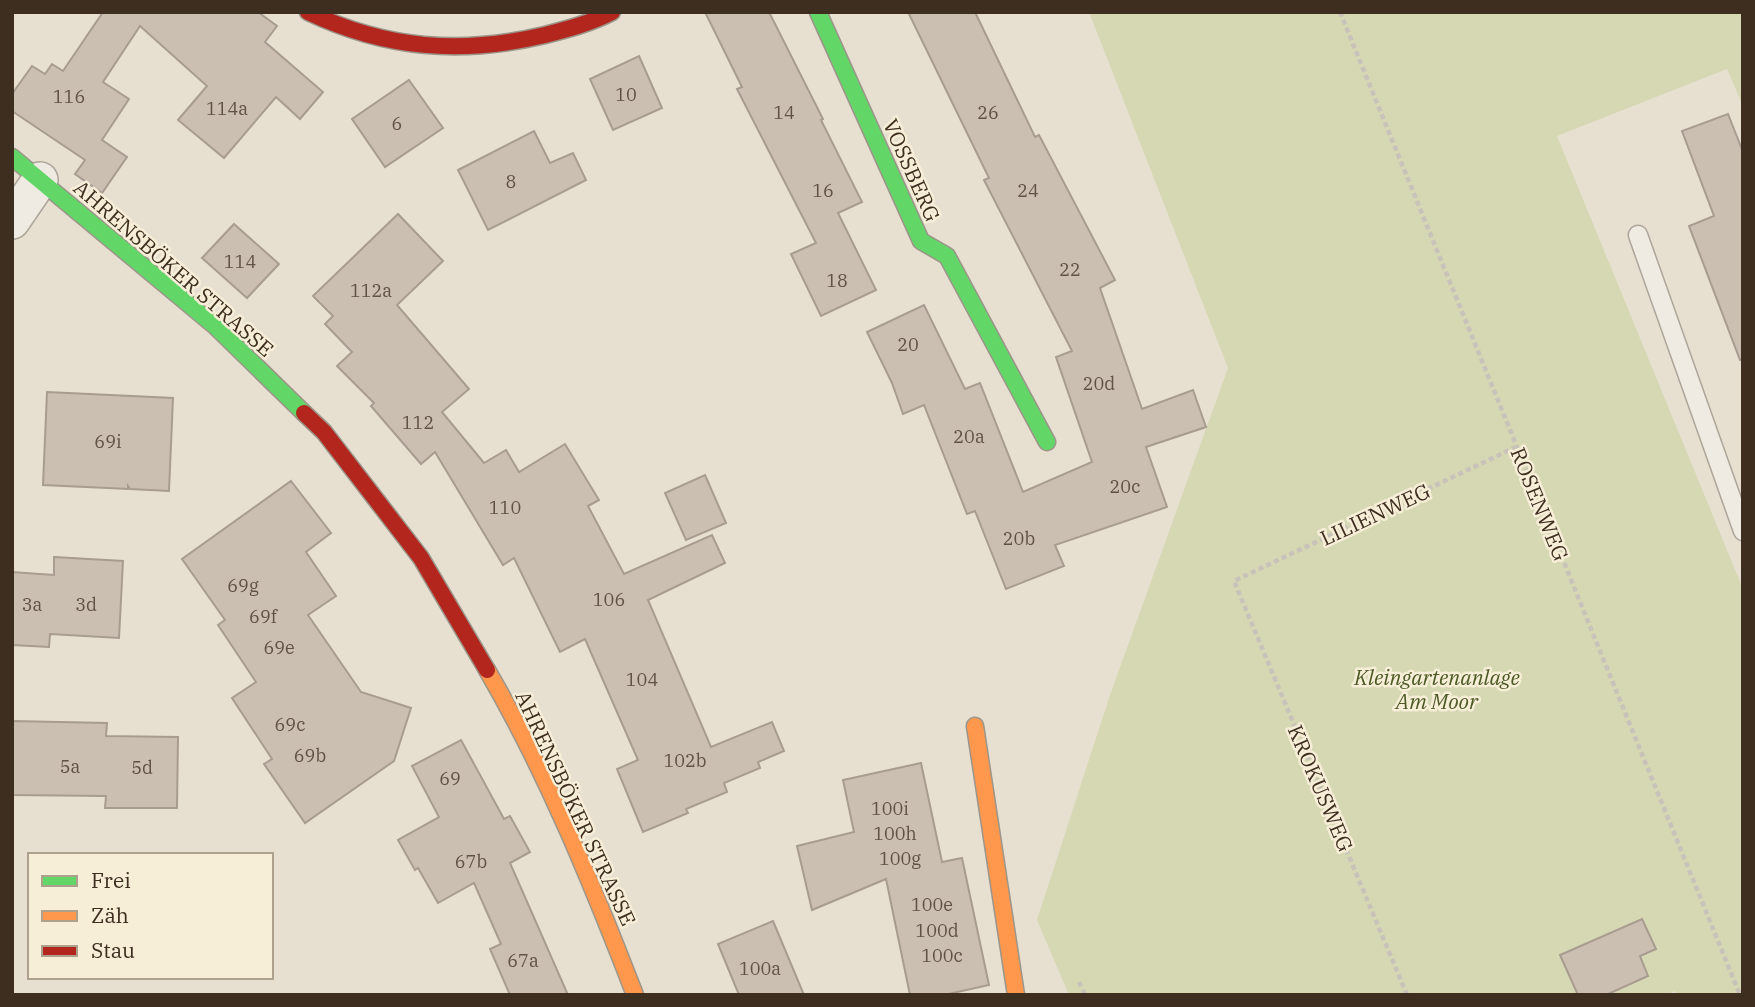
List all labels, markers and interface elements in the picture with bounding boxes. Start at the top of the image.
house number: 10 [615,83,637,106]
house number: 116 [53,85,85,108]
house number: 114a [206,97,248,120]
house number: 14 [773,101,795,124]
house number: 26 [977,101,999,124]
house number: 6 [392,112,402,135]
street label: VOSSBERG [877,114,947,226]
house number: 8 [506,170,516,193]
street label: AHRENSBÖKER STRASSE [68,173,280,363]
house number: 16 [812,179,834,202]
house number: 24 [1017,179,1039,202]
house number: 114 [224,250,256,273]
house number: 22 [1059,258,1081,281]
house number: 18 [826,269,848,292]
house number: 112a [350,279,392,302]
house number: 20 [897,333,919,356]
house number: 20d [1083,372,1115,395]
house number: 112 [402,411,434,434]
house number: 20a [953,425,985,448]
house number: 69i [94,430,122,453]
street label: ROSENWEG [1505,443,1575,565]
house number: 20c [1110,475,1140,498]
street label: LILIENWEG [1316,476,1434,552]
house number: 110 [489,496,521,519]
house number: 20b [1003,527,1035,550]
house number: 69g [227,574,259,597]
house number: 106 [593,588,625,611]
house number: 3a [22,593,42,616]
house number: 3d [75,593,97,616]
house number: 69f [249,605,279,628]
house number: 69e [263,636,295,659]
park label: Kleingartenanlage Am Moor [1353,663,1520,715]
house number: 104 [626,668,658,691]
street label: AHRENSBÖKER STRASSE [509,686,643,930]
house number: 69c [275,713,305,736]
street label: KROKUSWEG [1282,720,1360,856]
house number: 69b [294,744,326,767]
house number: 102b [663,749,707,772]
house number: 5a [60,755,80,778]
house number: 5d [131,756,153,779]
house number: 69 [439,767,461,790]
house number: 100i [871,797,909,820]
house number: 100h [873,822,917,845]
house number: 100g [879,847,921,870]
house number: 67b [455,850,487,873]
legend [28,853,273,979]
text: Frei [91,866,131,894]
house number: 100e [911,893,953,916]
text: Zäh [91,901,129,929]
house number: 100d [915,919,959,942]
text: Stau [91,936,135,964]
house number: 100c [921,944,963,967]
house number: 67a [507,949,539,972]
house number: 100a [739,957,781,980]

